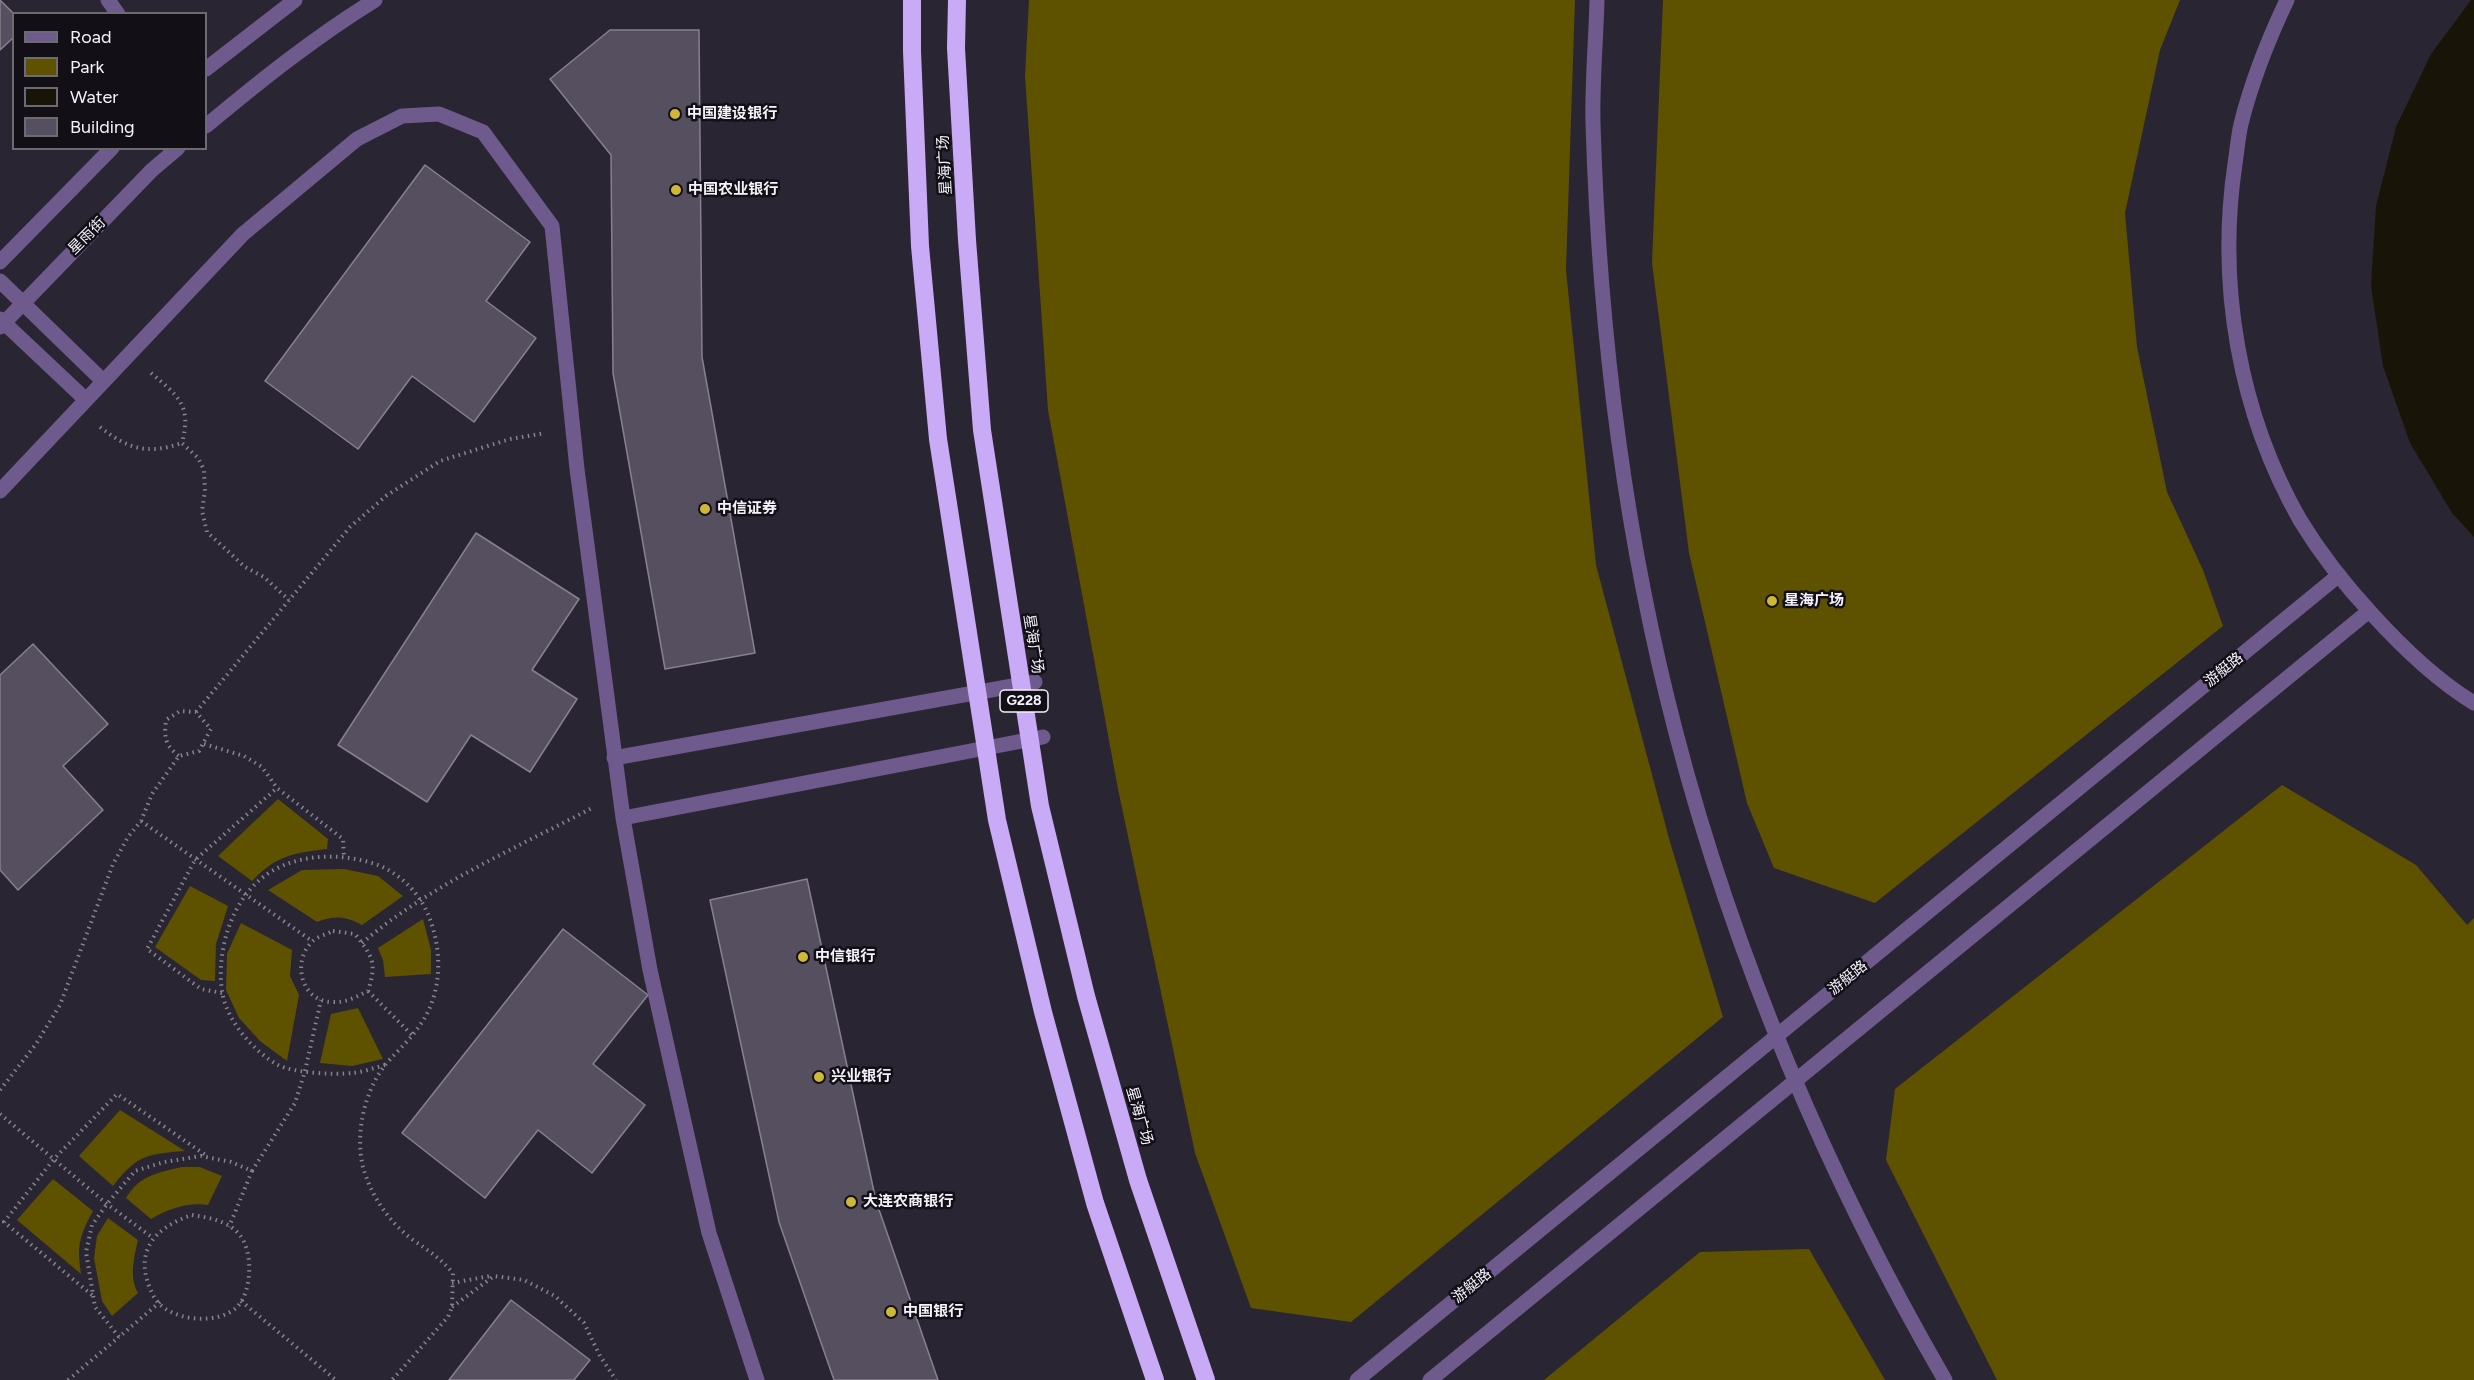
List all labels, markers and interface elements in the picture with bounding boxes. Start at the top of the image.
legend [12,12,207,150]
text: Road [70,26,111,48]
text: Park [70,56,104,78]
text: Water [70,86,118,108]
place label: 中国建设银行 [687,105,777,123]
marker: 中国建设银行 [668,107,682,121]
text: Building [70,116,135,138]
street label: 星海广场 [934,135,956,195]
place label: 中国农业银行 [688,181,778,199]
marker: 中国农业银行 [669,183,683,197]
street label: 星雨街 [65,214,109,258]
place label: 中信证券 [717,500,777,518]
marker: 中信证券 [698,502,712,516]
place label: 星海广场 [1784,592,1844,610]
marker: 星海广场 [1765,594,1779,608]
street label: 星海广场 [1019,613,1047,675]
street label: 游艇路 [2201,649,2247,691]
road number: G228 [1000,690,1048,712]
place label: 中信银行 [815,948,875,966]
marker: 中信银行 [796,950,810,964]
street label: 游艇路 [1825,957,1871,999]
place label: 兴业银行 [831,1068,891,1086]
marker: 兴业银行 [812,1070,826,1084]
street label: 星海广场 [1122,1085,1156,1147]
place label: 大连农商银行 [863,1193,953,1211]
marker: 大连农商银行 [844,1195,858,1209]
street label: 游艇路 [1449,1265,1495,1307]
place label: 中国银行 [903,1303,963,1321]
marker: 中国银行 [884,1305,898,1319]

